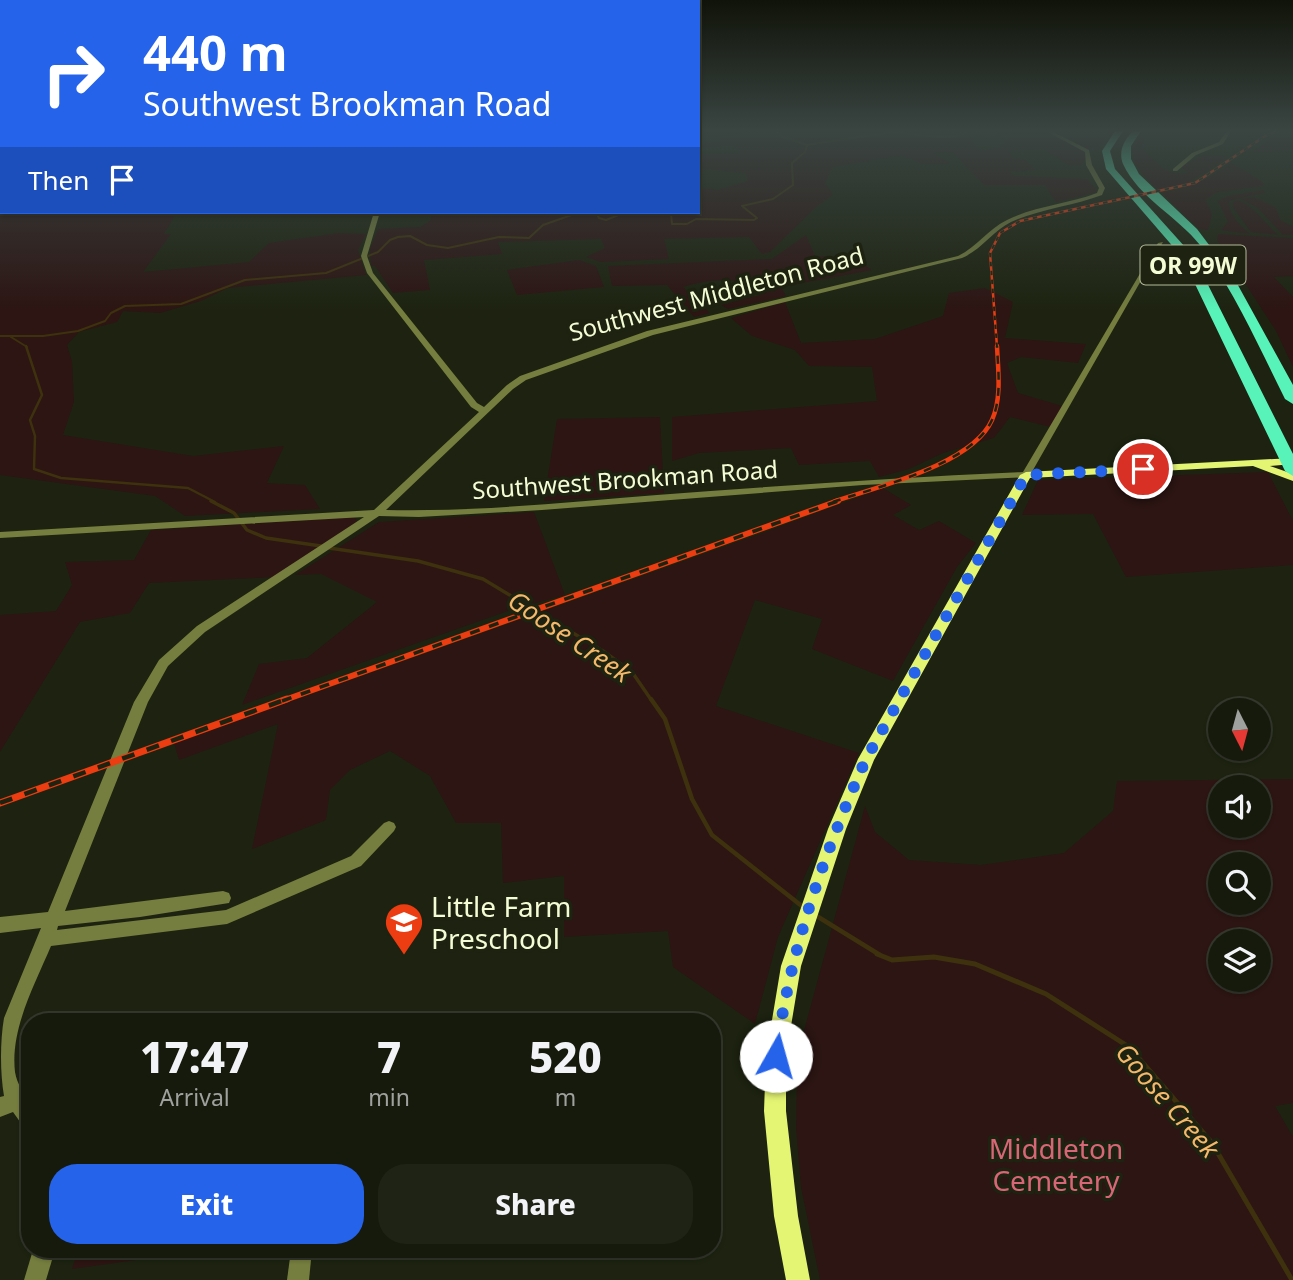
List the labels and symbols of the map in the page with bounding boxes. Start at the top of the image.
street label: Southwest Middleton Road [565,238,867,348]
road number: OR 99W [1140,246,1246,284]
pin [1113,439,1173,499]
street label: Southwest Brookman Road [471,452,779,506]
water label: Goose Creek [501,581,640,691]
north arrow [1208,698,1270,761]
place label: Little Farm Preschool [431,887,571,957]
school or university icon: Little Farm Preschool [383,901,425,956]
position arrow [739,1019,813,1093]
water label: Goose Creek [1108,1035,1229,1166]
park label: Middleton Cemetery [989,1129,1123,1199]

